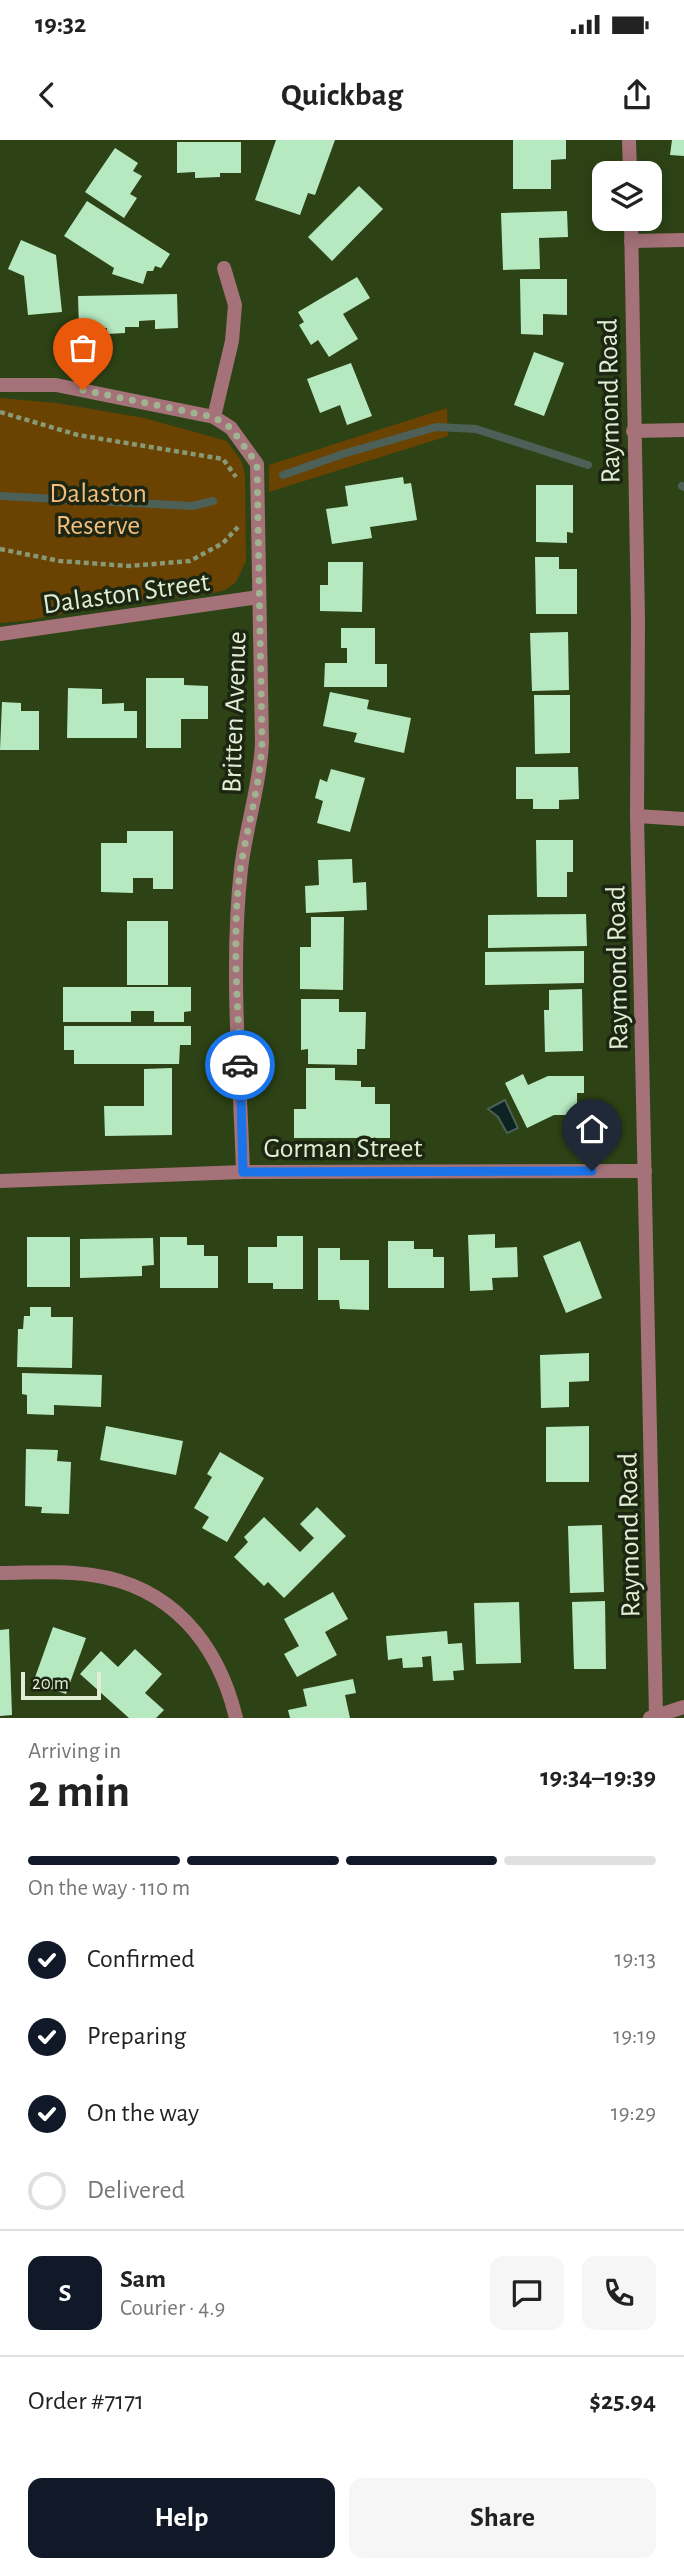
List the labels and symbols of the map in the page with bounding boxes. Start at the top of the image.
pin [53,318,113,390]
street label: Raymond Road [595,318,625,484]
park label: Dalaston Reserve [49,480,147,540]
street label: Dalaston Street [41,568,212,620]
street label: Britten Avenue [218,631,252,793]
street label: Raymond Road [603,885,633,1051]
courier [205,1030,275,1100]
pin [562,1099,622,1171]
street label: Gorman Street [264,1135,422,1163]
street label: Raymond Road [615,1452,645,1618]
scale bar [21,1669,102,1701]

